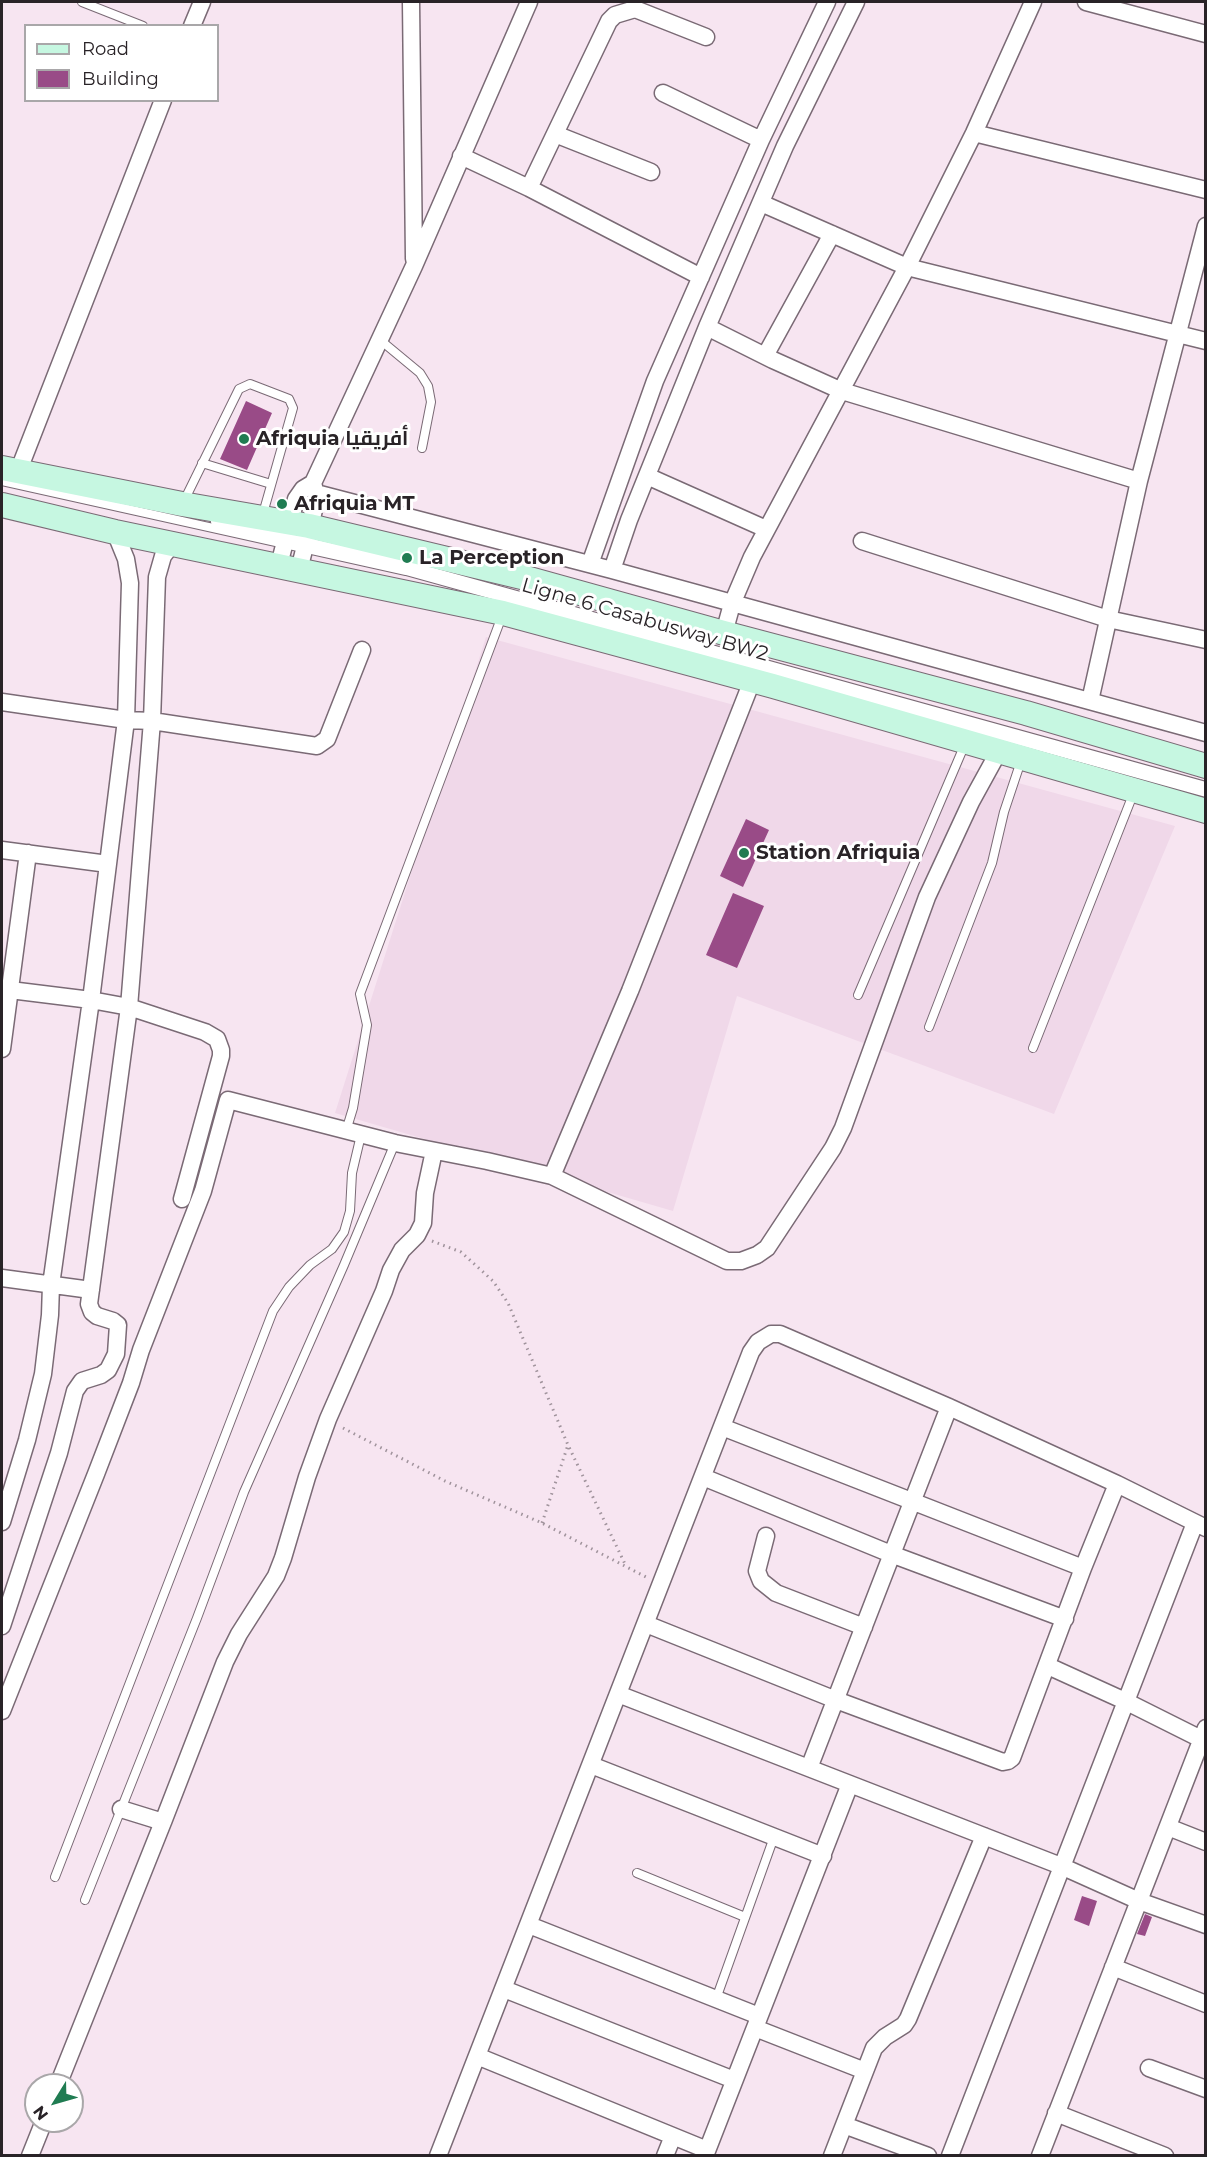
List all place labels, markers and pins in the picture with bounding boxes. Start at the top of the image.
place label: Afriquia أفريقيا [256,427,408,451]
marker: Afriquia أفريقيا [237,432,251,446]
place label: Afriquia MT [294,492,415,516]
marker: Afriquia MT [275,497,289,511]
place label: La Perception [419,546,564,570]
marker: La Perception [400,551,414,565]
place label: Station Afriquia [756,841,920,865]
marker: Station Afriquia [737,846,751,860]

